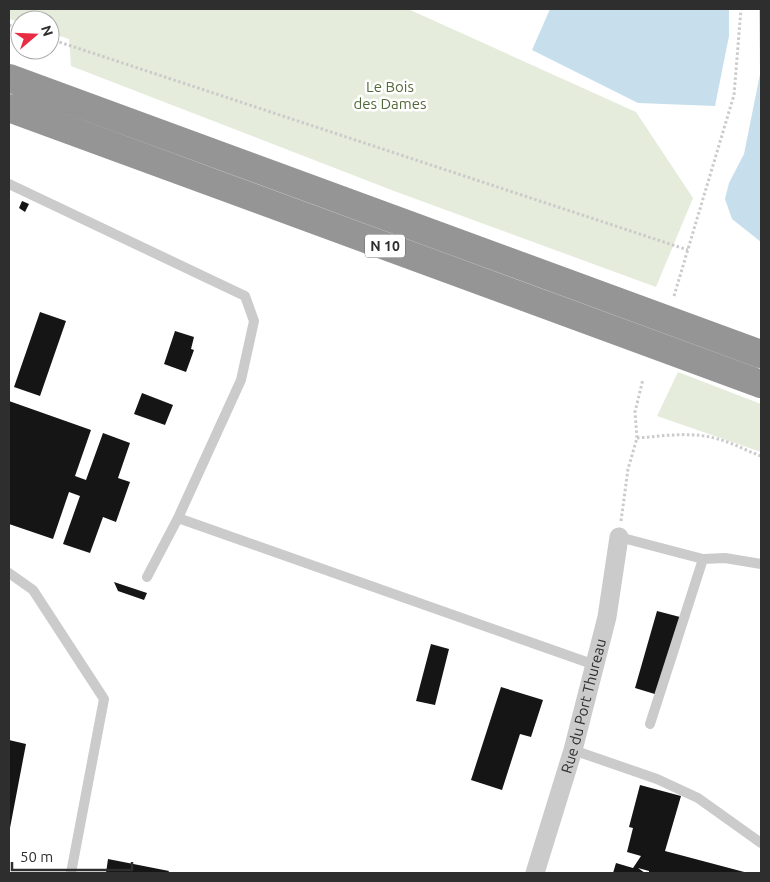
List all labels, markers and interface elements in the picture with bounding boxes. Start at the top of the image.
north arrow [10,10,60,60]
text: N [38,23,57,38]
park label: Le Bois des Dames [353,78,427,112]
road number: N 10 [365,235,405,258]
street label: Rue du Port Thureau [557,637,609,775]
scale bar [12,840,132,872]
text: 50 m [20,848,53,865]

